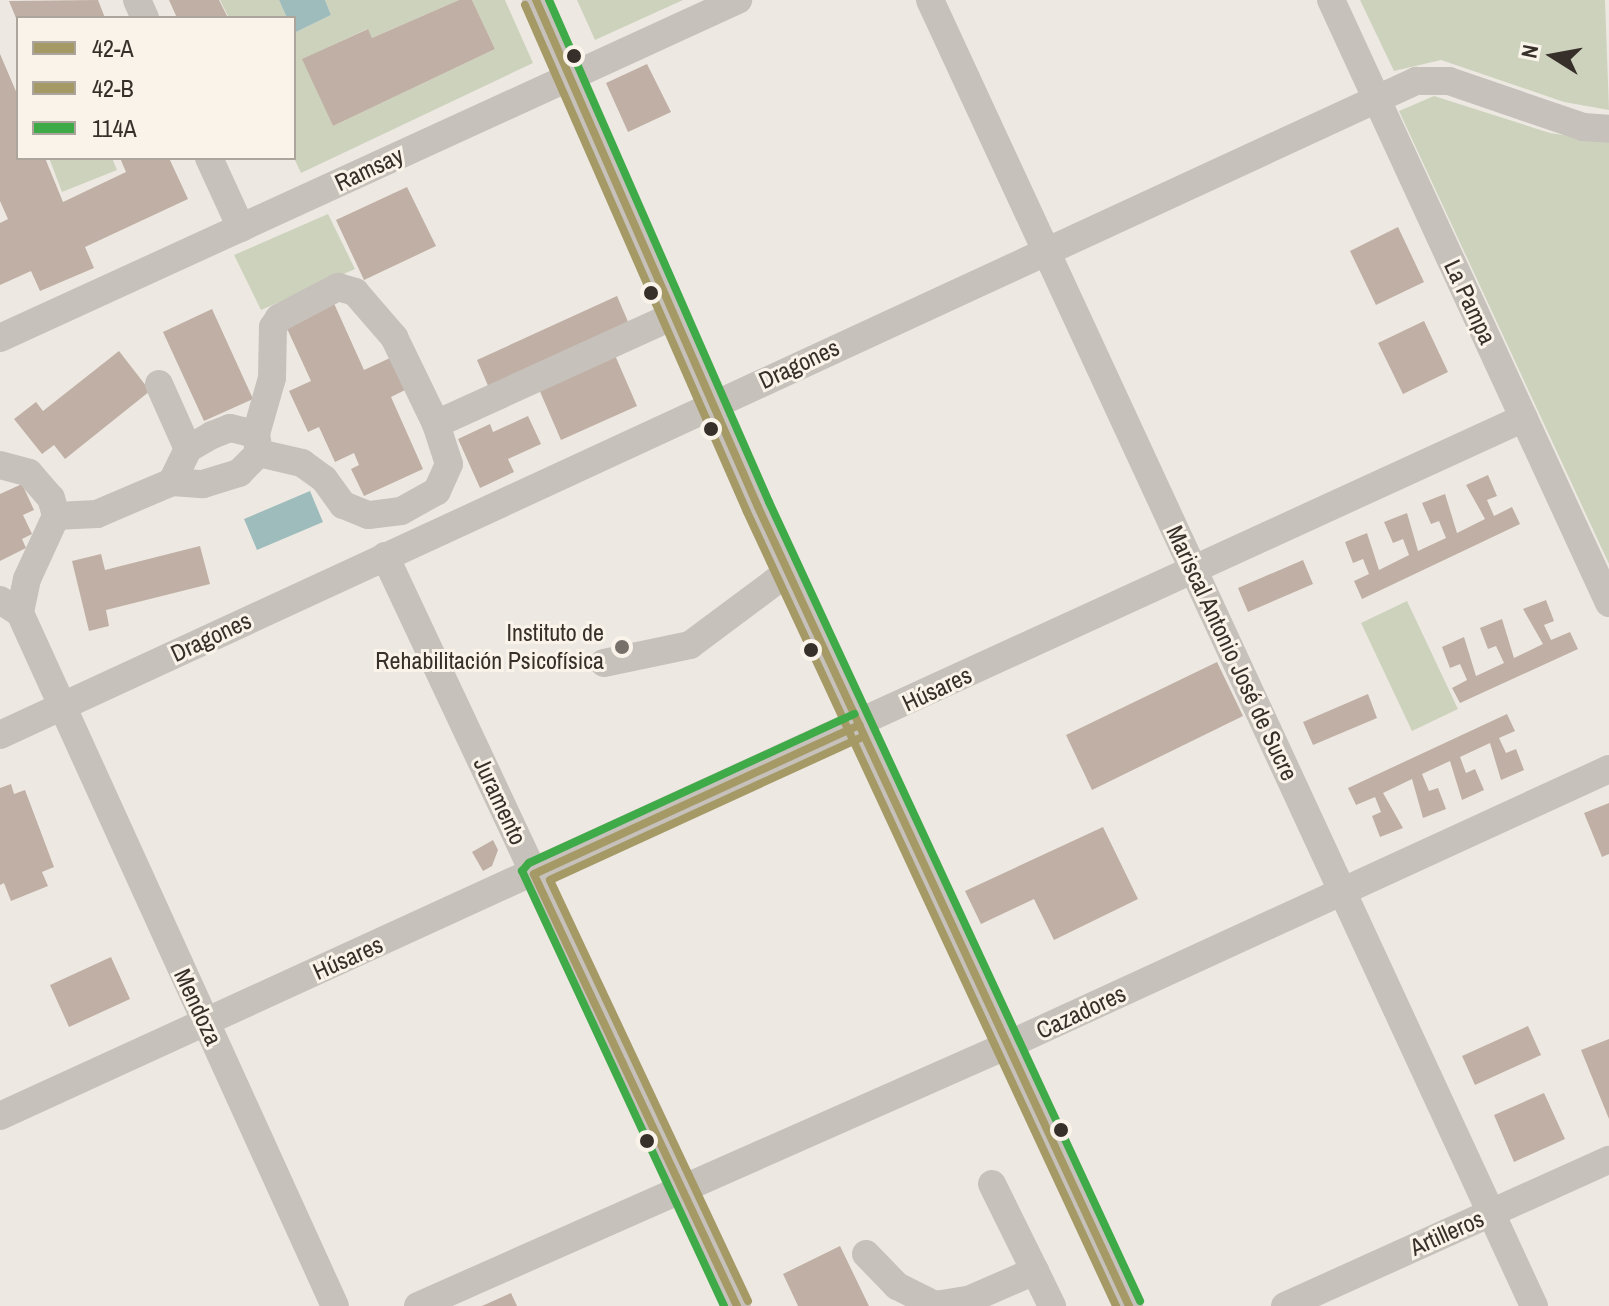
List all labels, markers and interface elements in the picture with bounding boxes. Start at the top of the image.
legend [16,16,296,160]
north arrow [1513,16,1593,96]
text: 42-A [92,32,134,64]
text: N [1513,42,1545,61]
unlabelled marker [566,48,582,64]
text: 42-B [92,72,134,104]
text: 114A [92,112,137,144]
street label: Ramsay [330,141,408,197]
street label: La Pampa [1438,255,1502,349]
unlabelled marker [643,285,659,301]
street label: Dragones [754,333,844,395]
unlabelled marker [703,421,719,437]
street label: Mariscal Antonio José de Sucre [1160,521,1304,785]
street label: Dragones [166,606,256,668]
place label: Instituto de Rehabilitación Psicofísica [375,619,604,675]
marker: Instituto de Rehabilitación Psicofísica [611,636,633,658]
unlabelled marker [803,642,819,658]
street label: Húsares [898,660,976,718]
street label: Juramento [467,753,533,849]
street label: Húsares [309,930,387,986]
street label: Mendoza [168,964,228,1050]
street label: Cazadores [1032,979,1130,1045]
unlabelled marker [1053,1122,1069,1138]
unlabelled marker [639,1133,655,1149]
street label: Artilleros [1406,1204,1488,1262]

